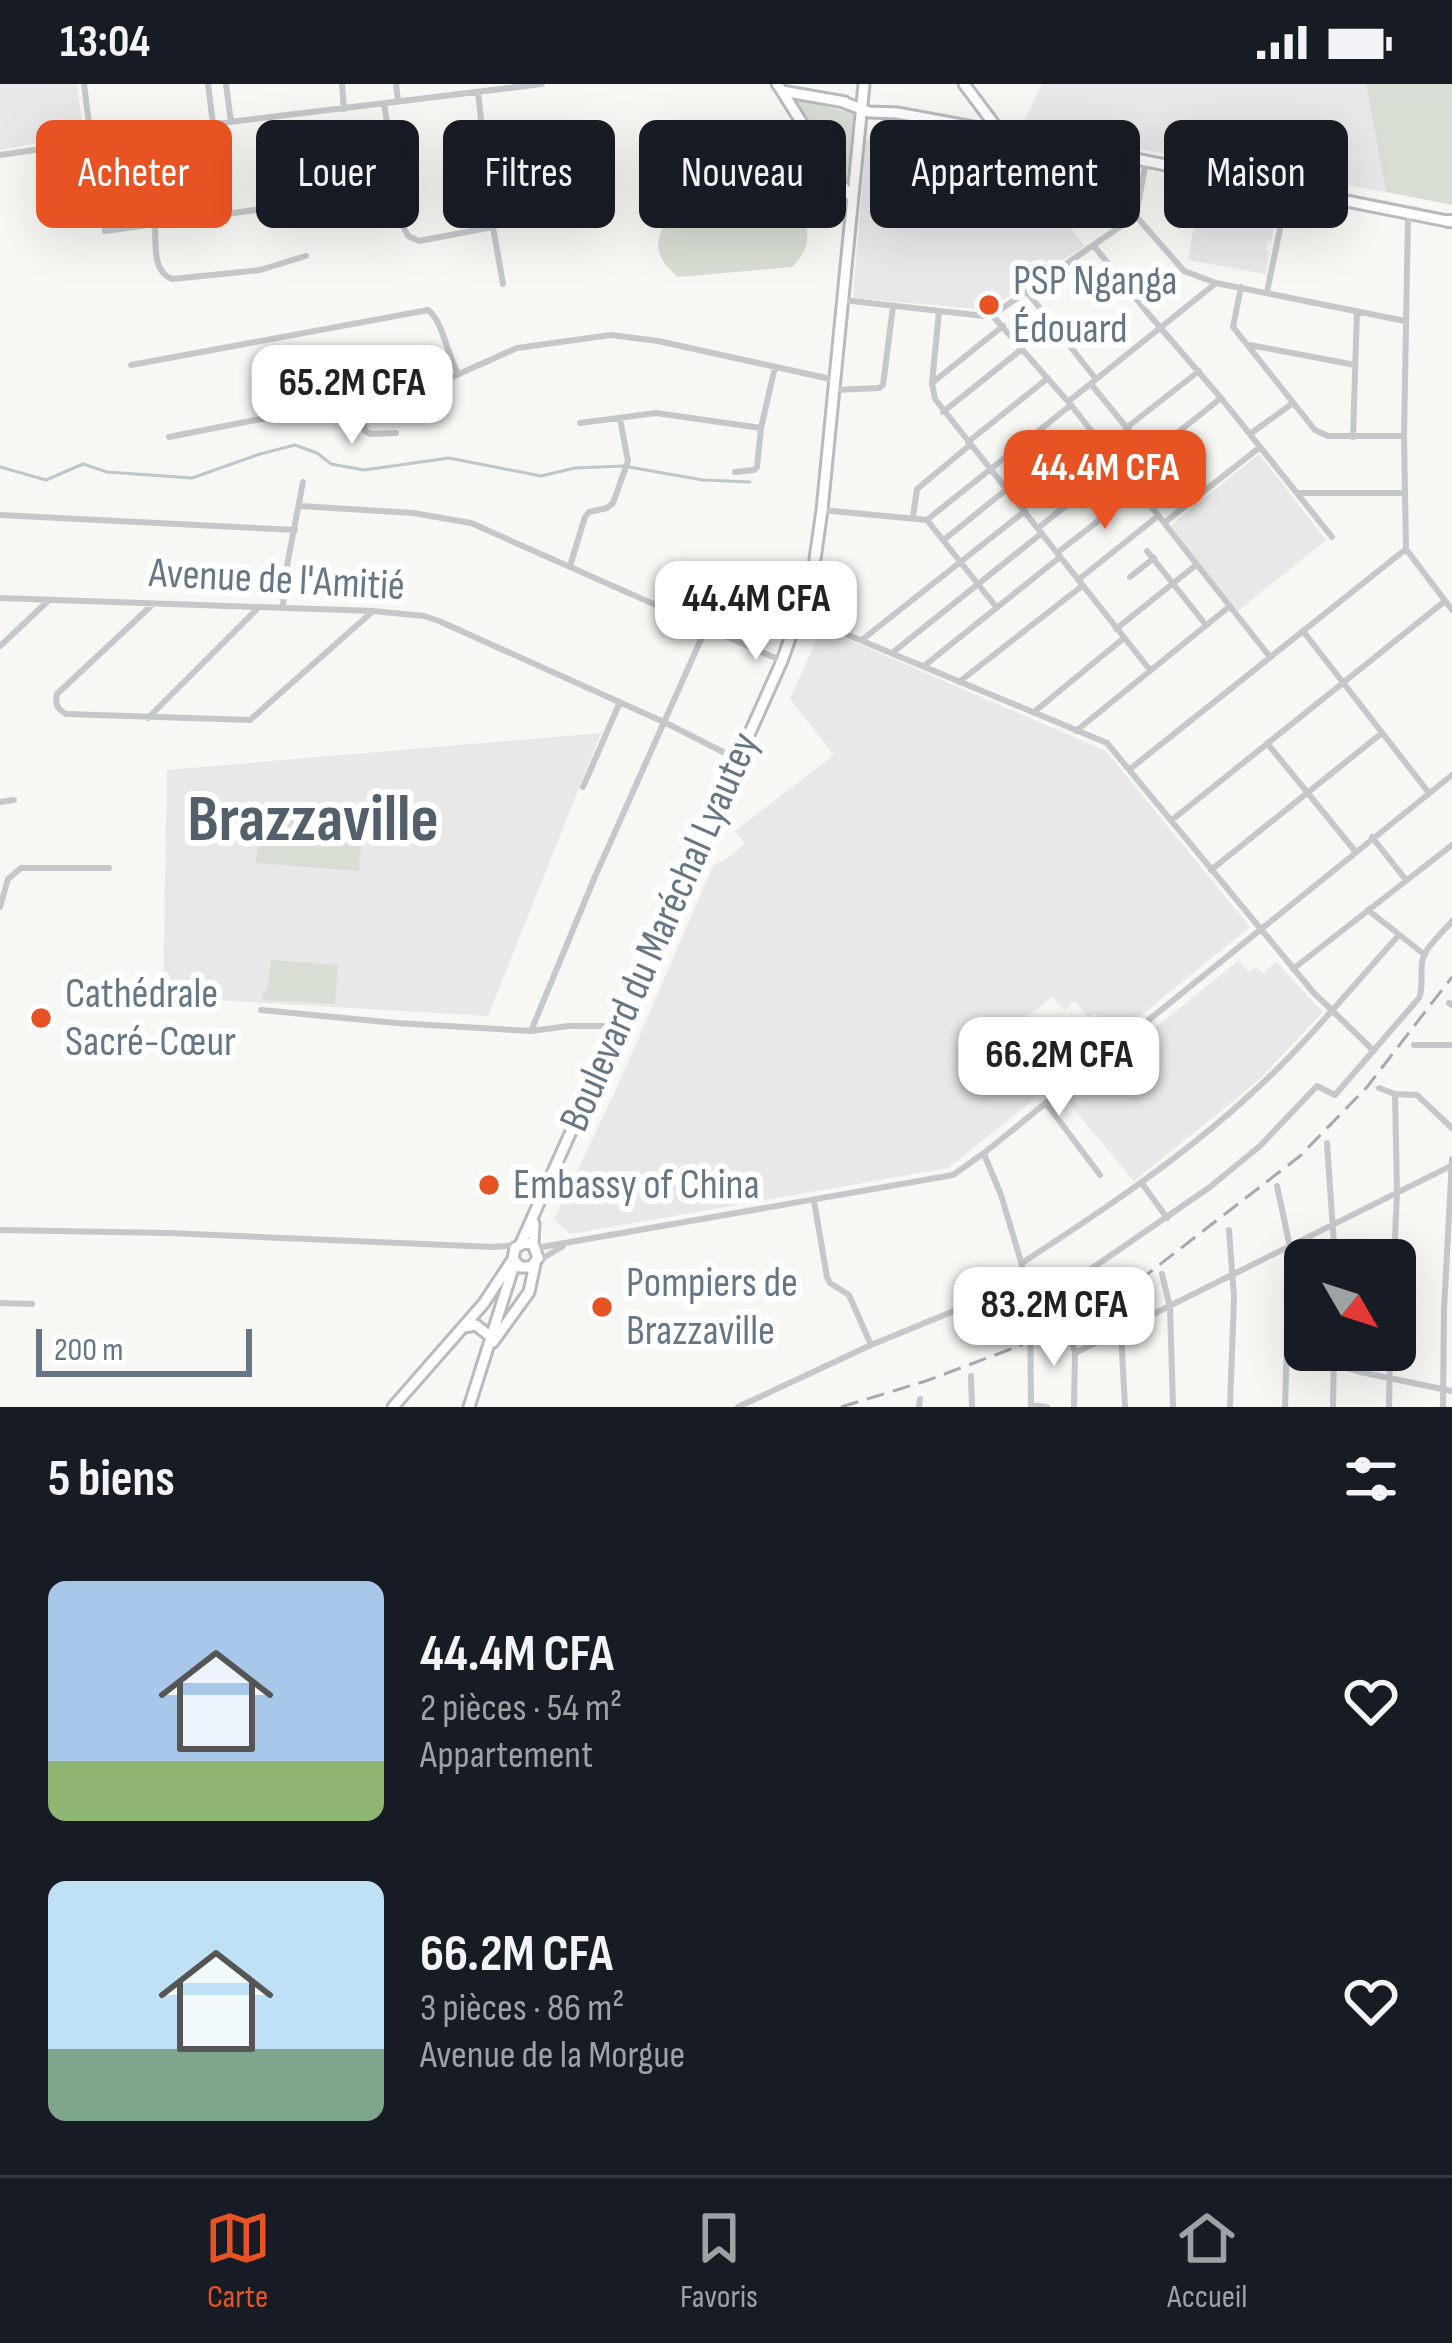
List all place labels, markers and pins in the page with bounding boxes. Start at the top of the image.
place label: PSP Nganga Édouard [1013,256,1177,355]
marker: PSP Nganga Édouard [976,292,1002,318]
pin: 65.2M CFA [215,345,489,447]
pin: 44.4M CFA [968,430,1242,532]
pin: 44.4M CFA [619,561,893,663]
place label: Cathédrale Sacré-Cœur [65,969,236,1068]
marker: Cathédrale Sacré-Cœur [28,1005,54,1031]
pin: 66.2M CFA [922,1017,1196,1119]
place label: Embassy of China [513,1160,760,1211]
marker: Embassy of China [476,1172,502,1198]
place label: Pompiers de Brazzaville [626,1258,798,1357]
pin: 83.2M CFA [917,1267,1191,1369]
marker: Pompiers de Brazzaville [589,1294,615,1320]

